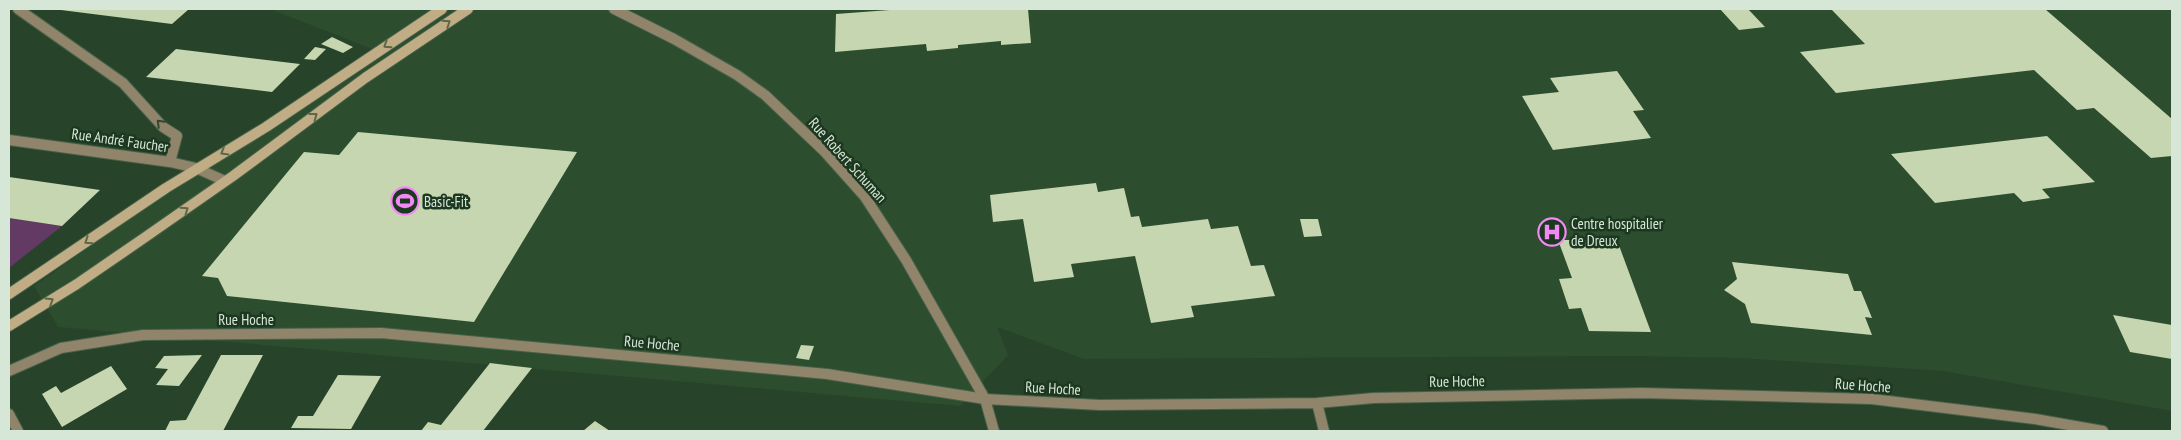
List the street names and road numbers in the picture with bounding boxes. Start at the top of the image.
street label: Rue Robert Schuman [805,114,891,206]
street label: Rue André Faucher [71,124,170,156]
street label: Rue Hoche [218,310,274,329]
street label: Rue Hoche [623,331,681,355]
street label: Rue Hoche [1429,371,1485,391]
street label: Rue Hoche [1835,374,1891,396]
street label: Rue Hoche [1025,377,1081,399]

